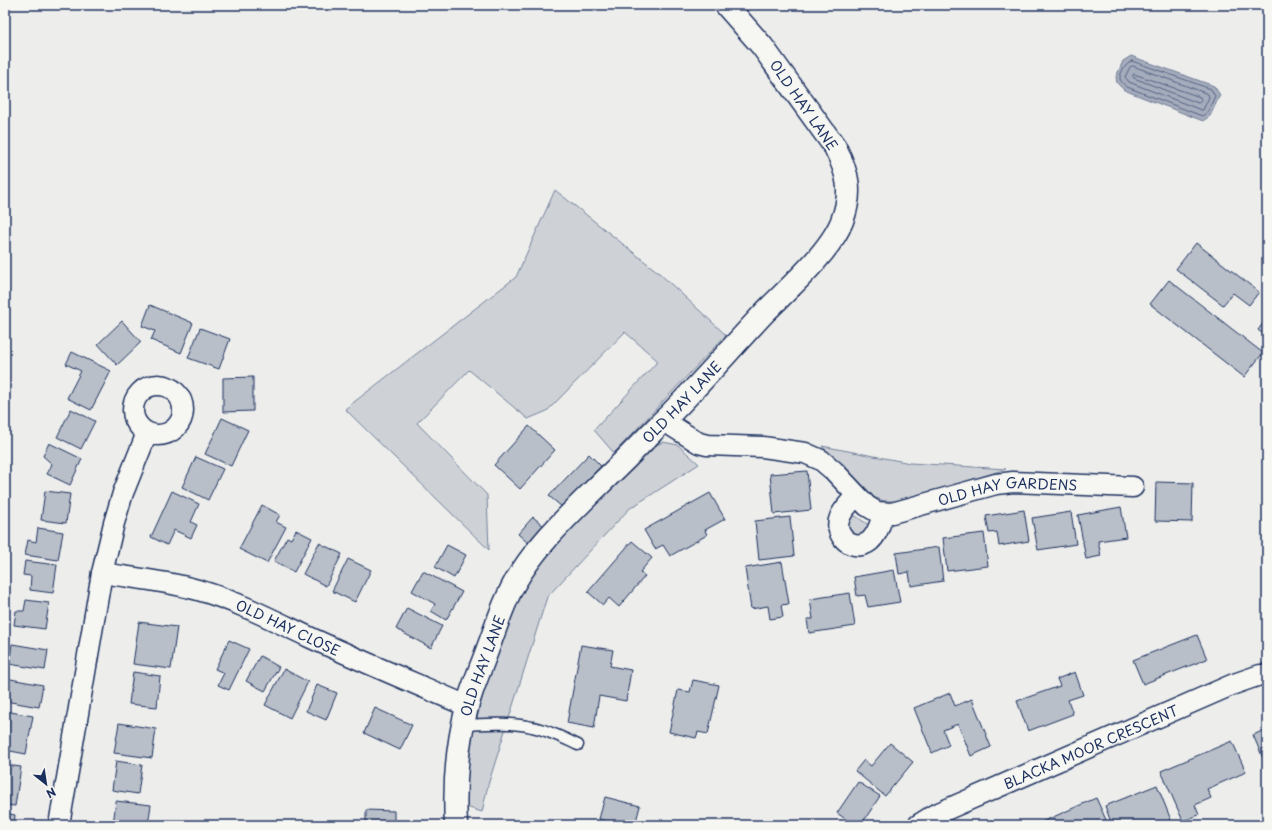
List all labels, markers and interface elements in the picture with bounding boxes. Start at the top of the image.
street label: OLD HAY LANE [765,55,843,155]
street label: OLD HAY LANE [637,356,726,447]
street label: OLD HAY GARDENS [935,471,1078,510]
street label: OLD HAY CLOSE [233,594,344,661]
street label: OLD HAY LANE [455,612,510,718]
street label: BLACKA MOOR CRESCENT [1000,699,1182,794]
north arrow [26,764,66,804]
text: N [43,784,59,803]

